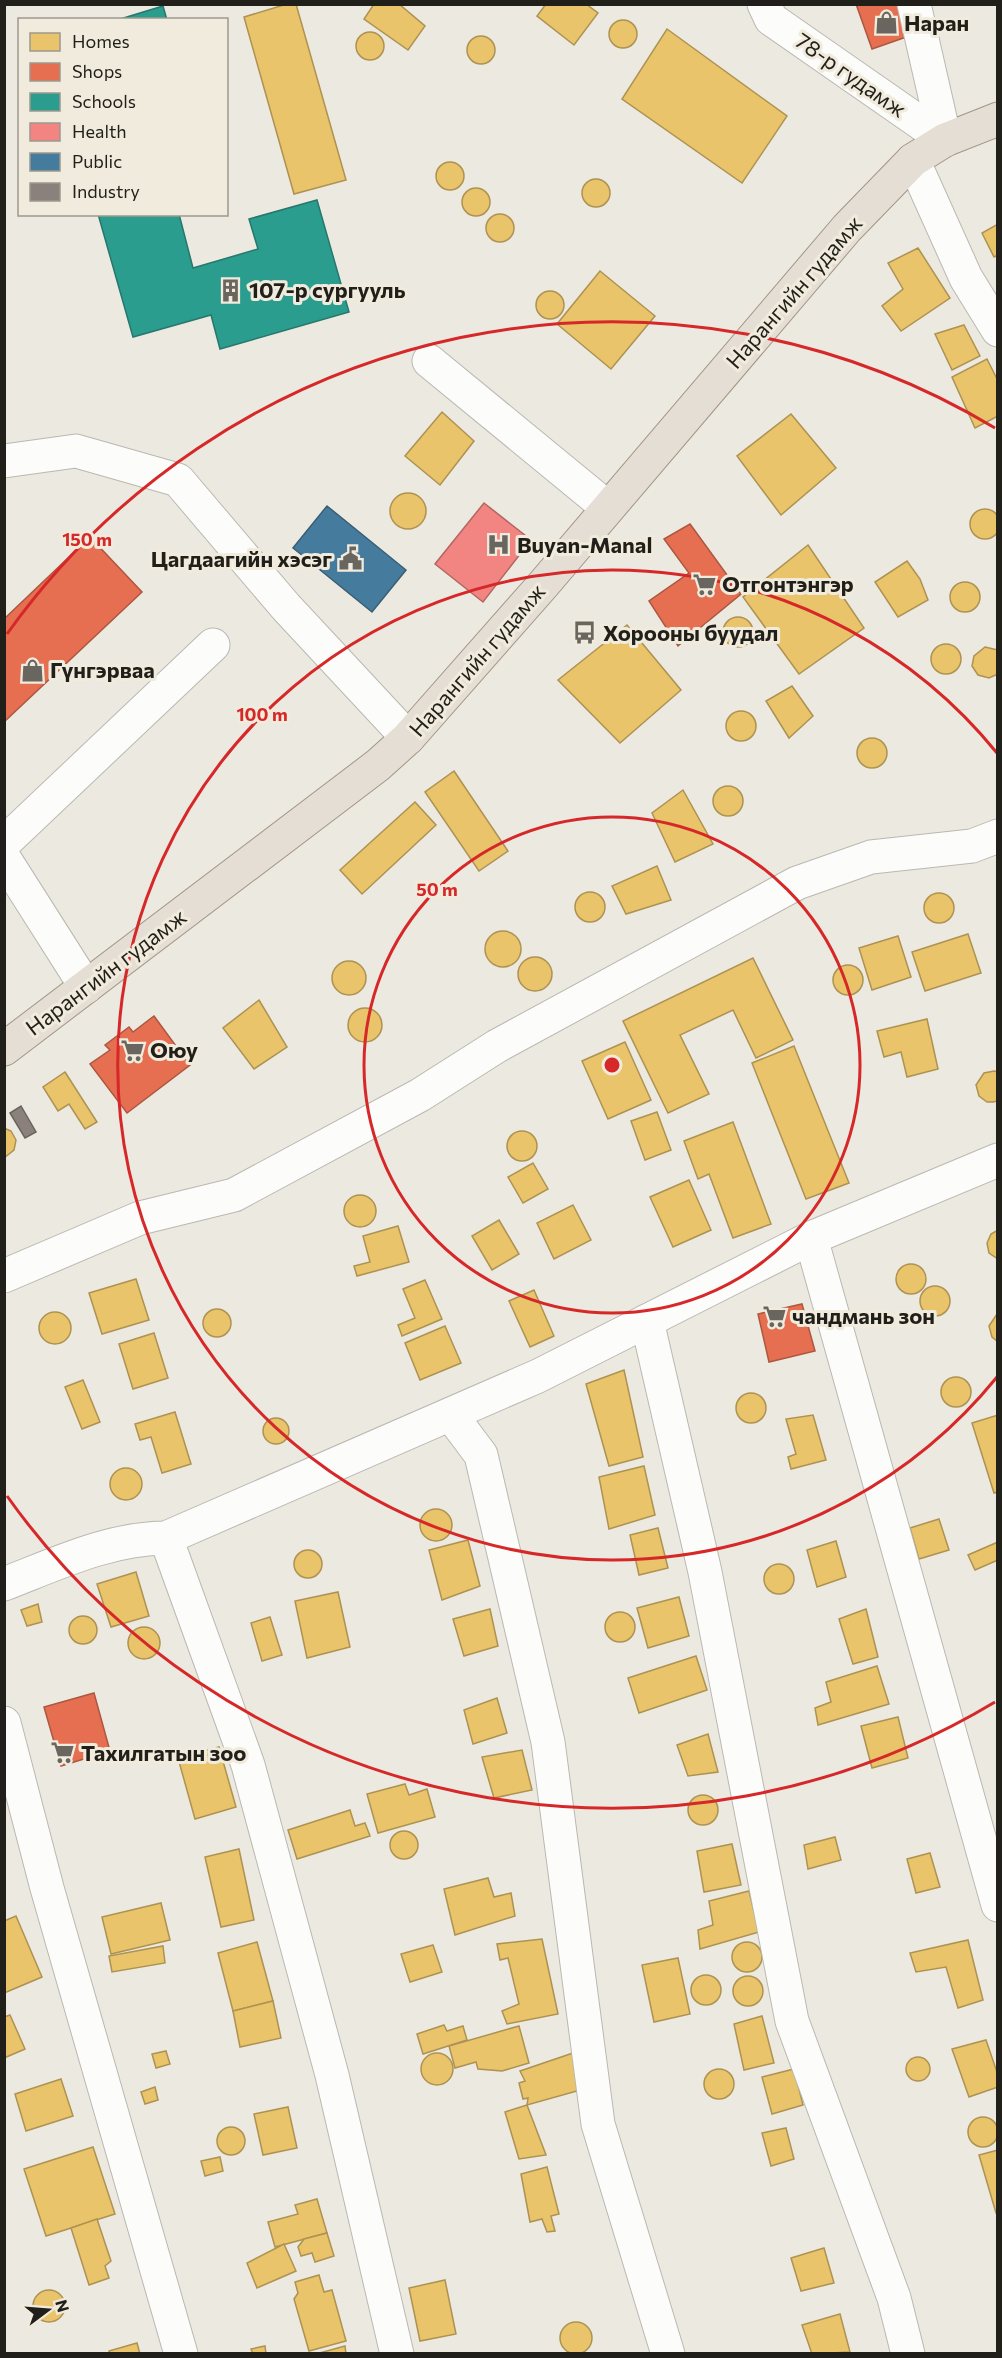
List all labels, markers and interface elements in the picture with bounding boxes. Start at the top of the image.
place label: Наран [904,9,969,36]
shop icon: Наран [873,10,899,36]
legend [18,18,228,216]
street label: 78-р гудамж [791,27,912,123]
text: Homes [72,30,130,52]
text: Shops [72,60,122,82]
text: Schools [72,90,136,112]
text: Health [72,120,127,142]
text: Public [72,150,122,172]
text: Industry [72,180,140,202]
street label: Нарангийн гудамж [720,209,868,374]
place label: 107-р сургууль [249,276,406,303]
building icon: 107-р сургууль [218,277,244,303]
text: 150 m [62,528,112,550]
place label: Buyan-Manal [517,531,652,558]
hospital icon: Buyan-Manal [486,532,512,558]
place label: Цагдаагийн хэсэг [151,545,332,572]
public building icon: Цагдаагийн хэсэг [337,546,363,572]
place label: Отгонтэнгэр [722,570,854,597]
supermarket icon: Отгонтэнгэр [691,571,717,597]
street label: Нарангийн гудамж [403,577,551,742]
place label: Хорооны буудал [603,619,778,646]
bus stop icon: Хорооны буудал [572,620,598,646]
place label: Гүнгэрваа [50,656,155,683]
shop icon: Гүнгэрваа [19,657,45,683]
text: 100 m [236,703,288,725]
text: 50 m [416,878,458,900]
street label: Нарангийн гудамж [20,902,192,1041]
place label: Оюу [150,1036,198,1063]
supermarket icon: Оюу [119,1037,145,1063]
centre of rings [602,1055,622,1075]
place label: чандмань зон [792,1302,935,1329]
supermarket icon: чандмань зон [761,1303,787,1329]
place label: Тахилгатын зоо [81,1739,247,1766]
supermarket icon: Тахилгатын зоо [50,1740,76,1766]
north arrow [18,2280,78,2340]
text: N [52,2297,74,2314]

